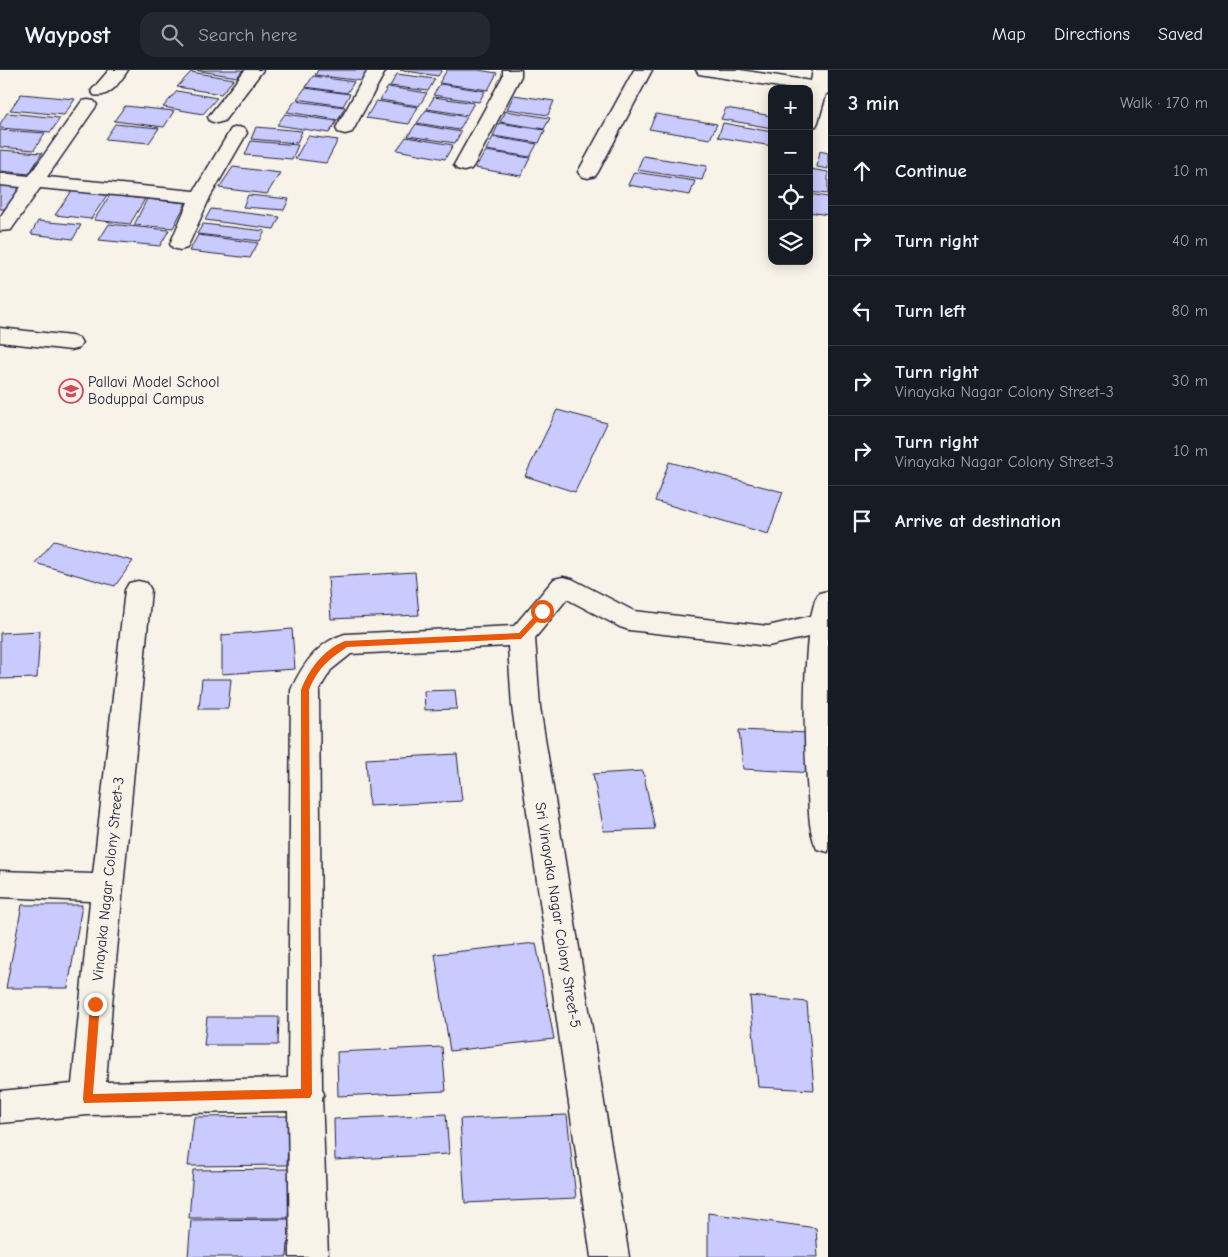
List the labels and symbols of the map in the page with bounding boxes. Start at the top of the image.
place label: Pallavi Model School Boduppal Campus [88,373,219,408]
school or university icon: Pallavi Model School Boduppal Campus [58,378,84,404]
route start [531,600,554,623]
street label: Vinayaka Nagar Colony Street-3 [88,776,128,982]
street label: Sri Vinayaka Nagar Colony Street-5 [531,801,585,1029]
route end [84,993,107,1016]

